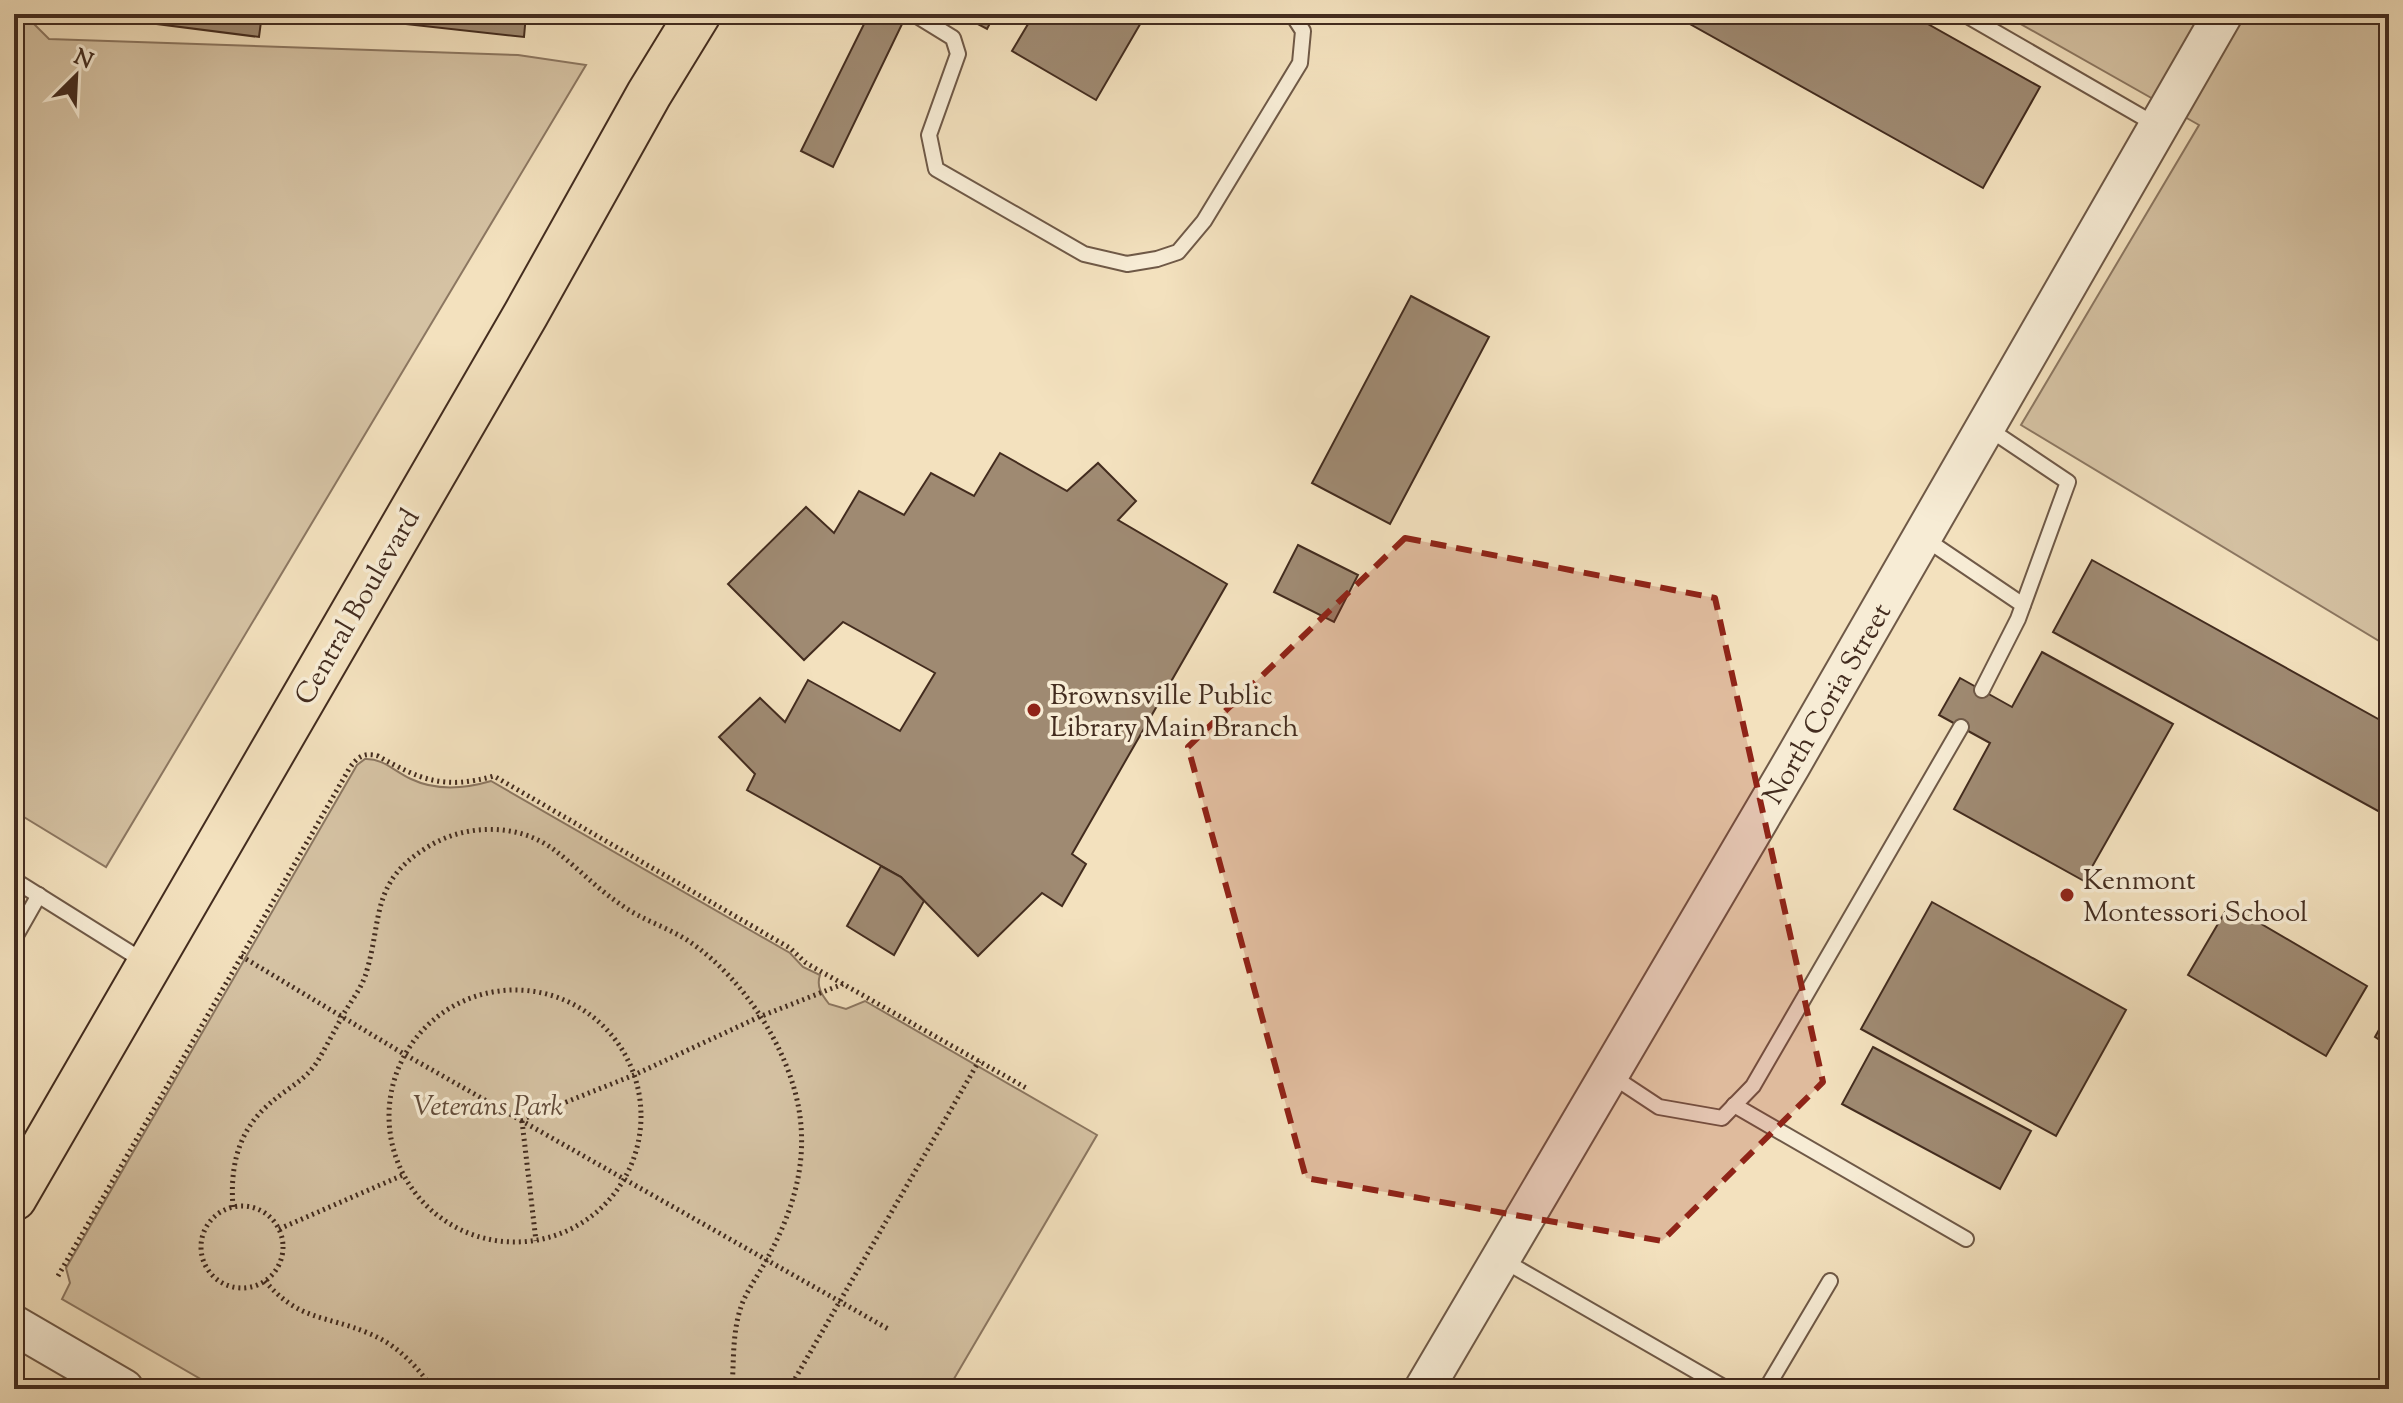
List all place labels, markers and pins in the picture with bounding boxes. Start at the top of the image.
place label: Brownsville Public Library Main Branch [1050,677,1299,749]
marker: Brownsville Public Library Main Branch [1025,701,1043,719]
place label: Kenmont Montessori School [2083,862,2308,934]
marker: Kenmont Montessori School [2058,886,2076,904]

